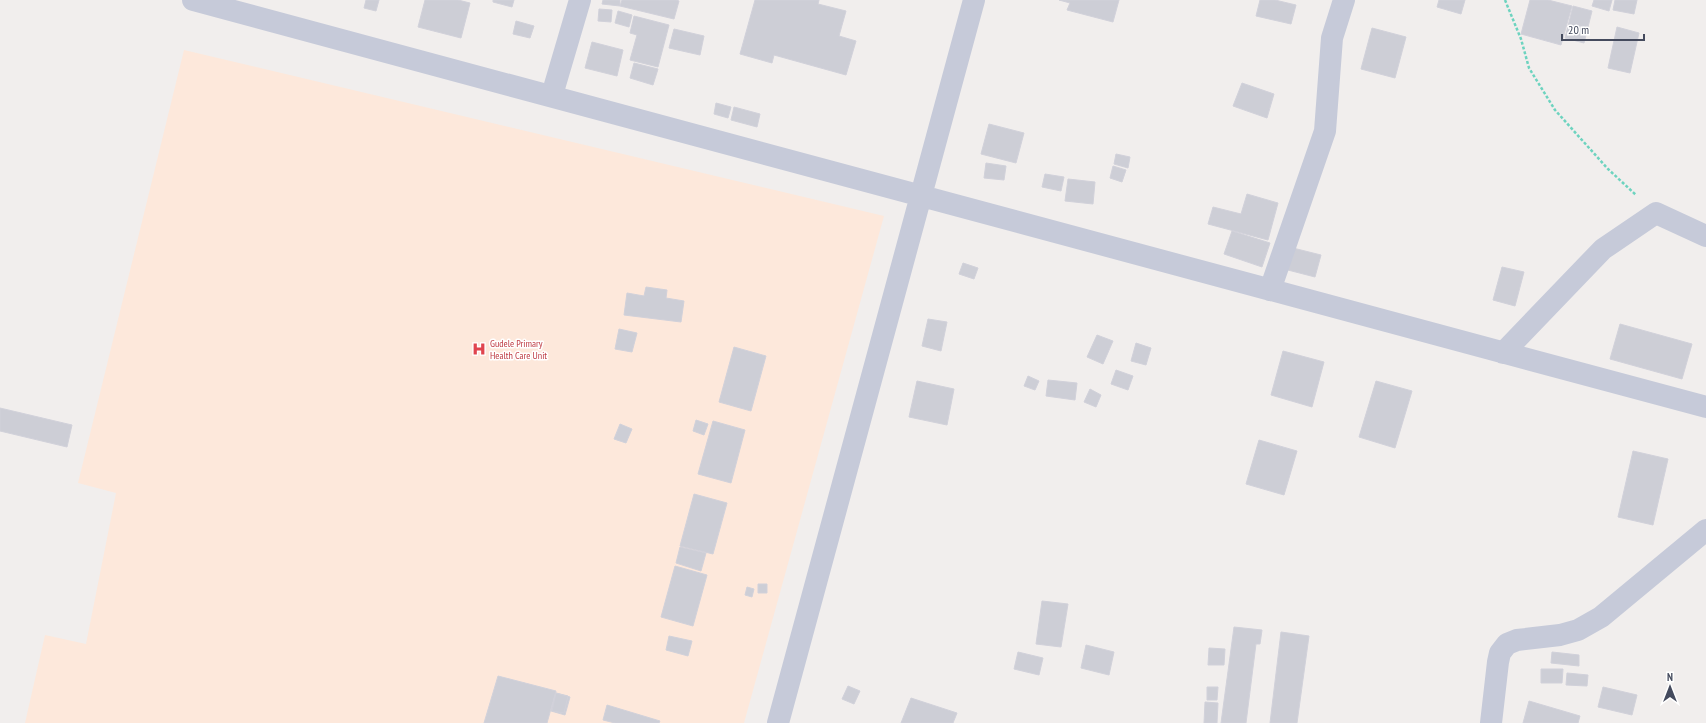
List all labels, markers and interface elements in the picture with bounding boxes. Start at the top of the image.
scale bar [1562,16,1644,42]
text: 20 m [1568,22,1589,37]
place label: Gudele Primary Health Care Unit [490,337,547,362]
hospital icon: Gudele Primary Health Care Unit [471,341,487,357]
north arrow [1650,667,1690,707]
text: N [1667,670,1673,684]

